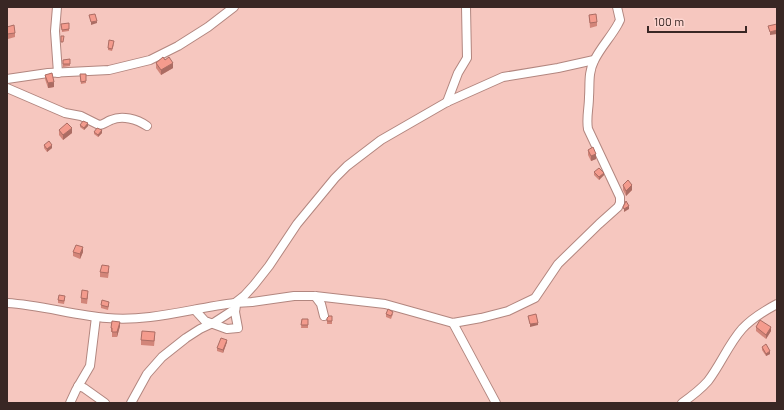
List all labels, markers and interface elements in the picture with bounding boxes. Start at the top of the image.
scale bar [648,8,746,34]
text: 100 m [654,14,684,28]

